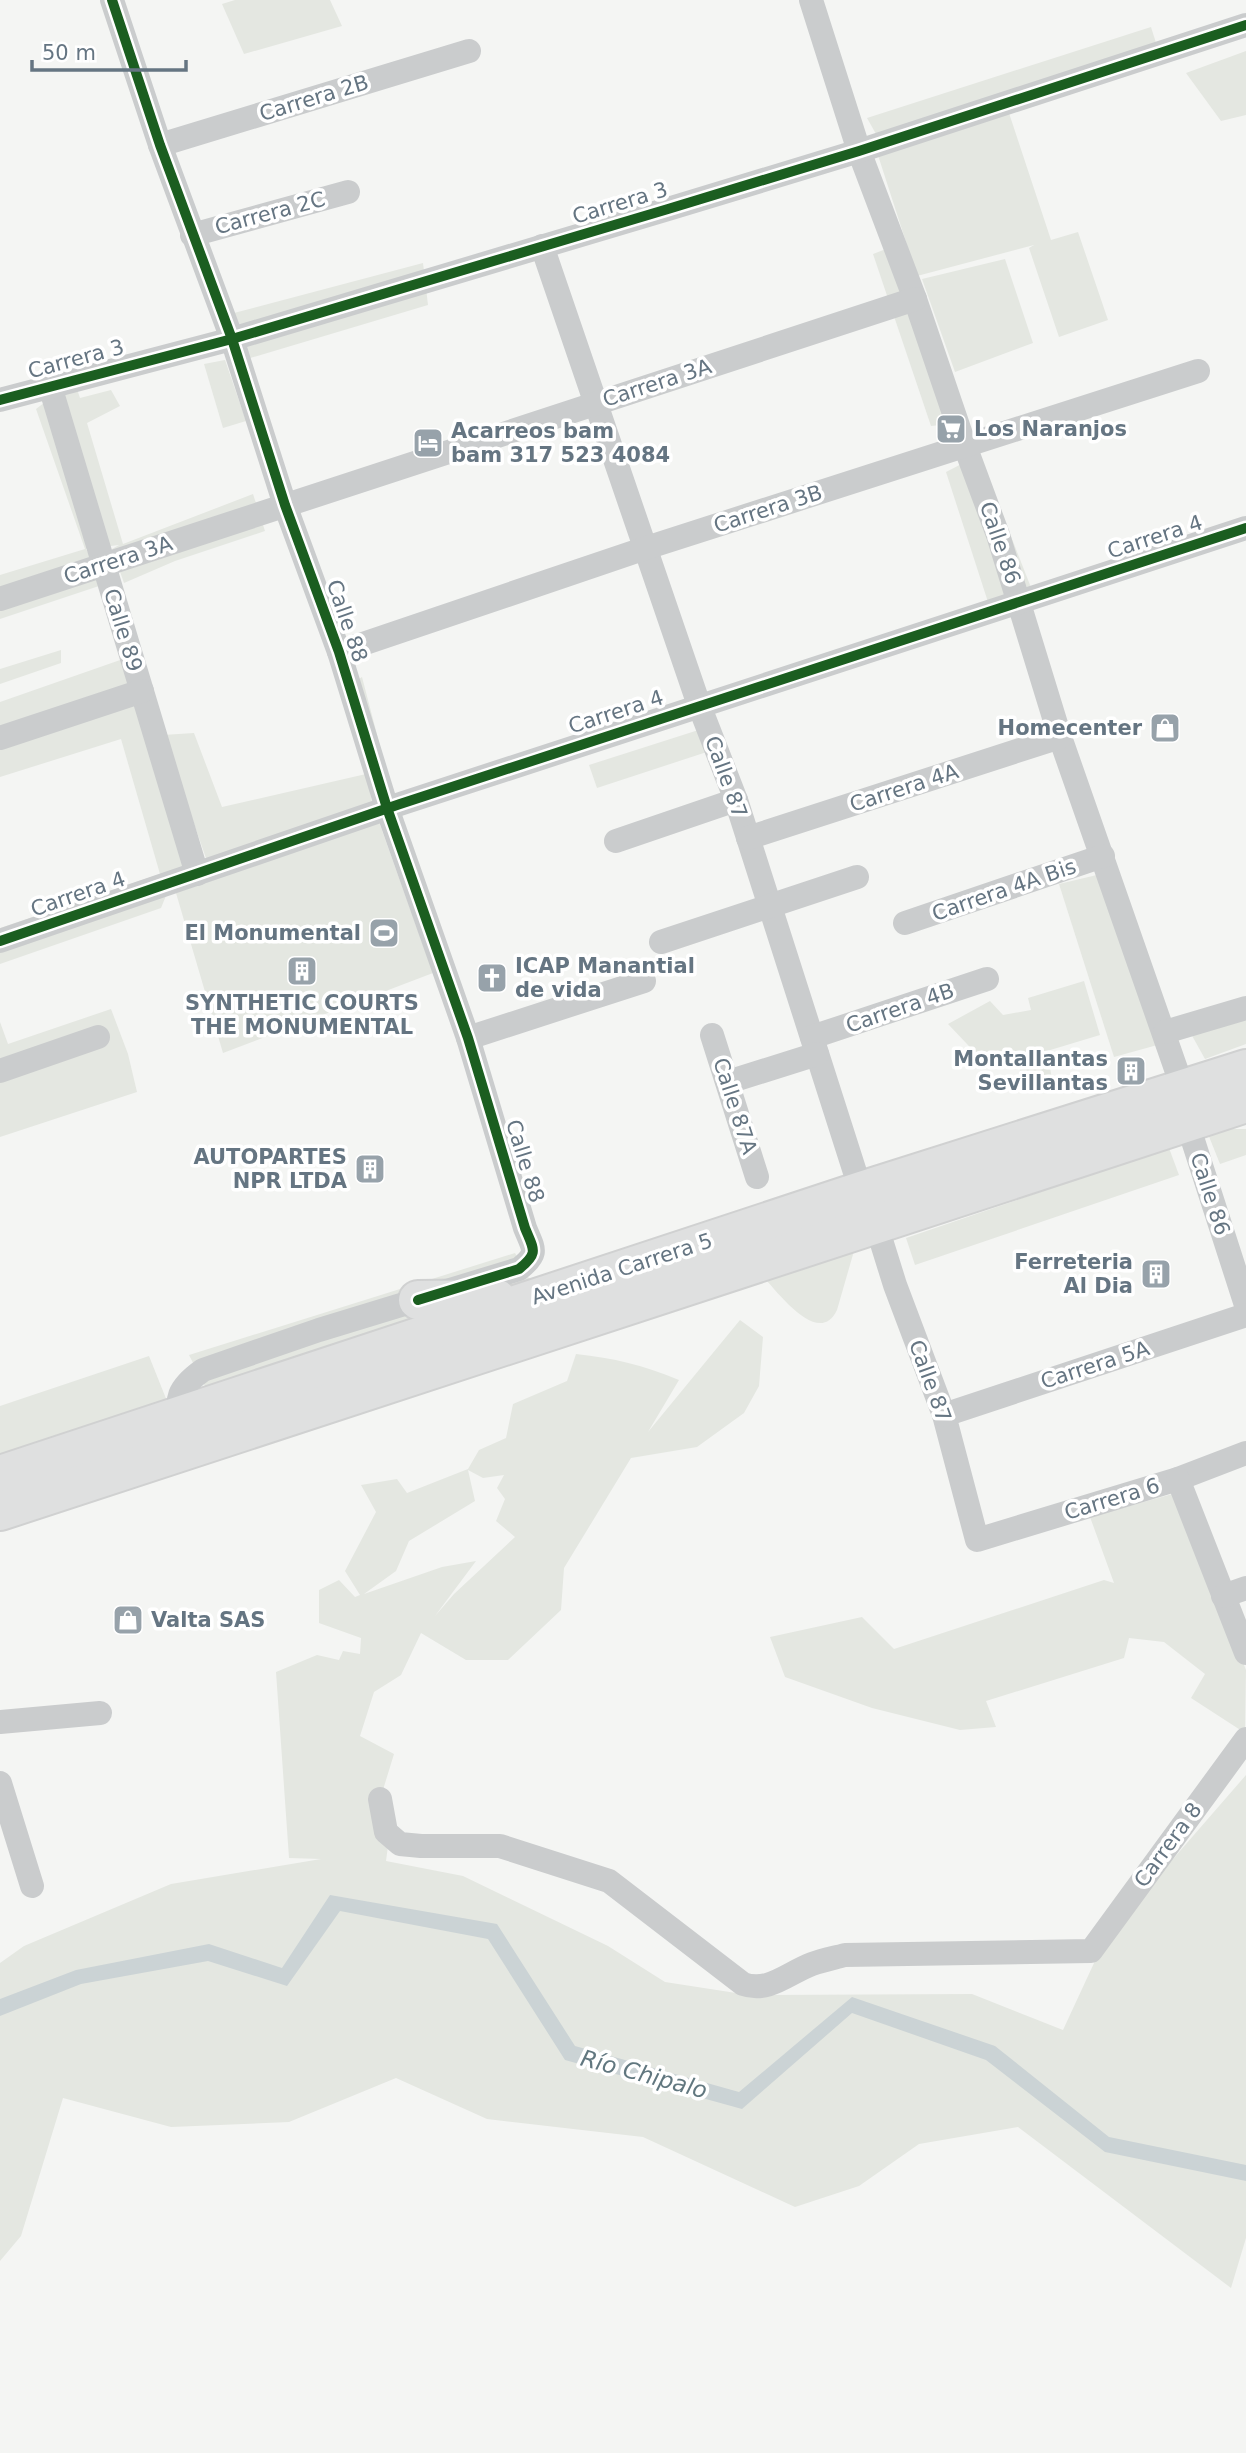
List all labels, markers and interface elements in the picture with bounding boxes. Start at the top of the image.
scale bar [32,28,186,72]
text: 50 m [42,41,96,65]
street label: Carrera 2B [257,70,371,126]
street label: Carrera 3 [569,177,671,229]
street label: Carrera 2C [212,187,328,239]
street label: Carrera 3 [25,335,127,383]
street label: Carrera 3A [600,354,715,412]
supermarket icon: Los Naranjos [934,412,968,446]
place label: Los Naranjos [974,417,1127,441]
place label: Acarreos bam bam 317 523 4084 [451,419,670,467]
hotel icon: Acarreos bam bam 317 523 4084 [411,426,445,460]
street label: Carrera 3B [711,480,825,538]
street label: Calle 86 [975,499,1025,587]
street label: Carrera 4 [1104,510,1206,564]
street label: Carrera 3A [61,531,176,589]
street label: Calle 88 [322,577,372,665]
street label: Calle 89 [99,586,147,674]
street label: Carrera 4 [565,685,667,739]
shop icon: Homecenter [1148,711,1182,745]
place label: Homecenter [998,716,1143,740]
street label: Calle 87 [700,733,752,821]
street label: Carrera 4A [847,759,962,817]
street label: Carrera 4A Bis [929,854,1079,926]
street label: Carrera 4 [28,867,128,921]
sports icon: El Monumental [367,916,401,950]
place label: El Monumental [184,921,361,945]
building icon: SYNTHETIC COURTS THE MONUMENTAL [285,954,319,988]
place label: ICAP Manantial de vida [515,954,695,1002]
church icon: ICAP Manantial de vida [475,961,509,995]
street label: Carrera 4B [843,978,957,1038]
place label: SYNTHETIC COURTS THE MONUMENTAL [185,991,419,1039]
place label: Montallantas Sevillantas [953,1047,1108,1095]
building icon: Montallantas Sevillantas [1114,1054,1148,1088]
street label: Calle 87A [708,1055,762,1158]
street label: Calle 88 [501,1117,549,1205]
place label: AUTOPARTES NPR LTDA [193,1145,348,1193]
street label: Calle 86 [1185,1150,1235,1238]
building icon: AUTOPARTES NPR LTDA [353,1152,387,1186]
street label: Avenida Carrera 5 [528,1228,716,1310]
place label: Ferreteria Al Dia [1014,1250,1133,1298]
building icon: Ferreteria Al Dia [1139,1257,1173,1291]
street label: Carrera 5A [1038,1336,1153,1394]
street label: Calle 87 [904,1337,956,1425]
street label: Carrera 6 [1061,1473,1163,1525]
shop icon: Valta SAS [111,1603,145,1637]
place label: Valta SAS [151,1608,266,1632]
street label: Carrera 8 [1129,1798,1207,1892]
water label: Río Chipalo [578,2045,710,2103]

